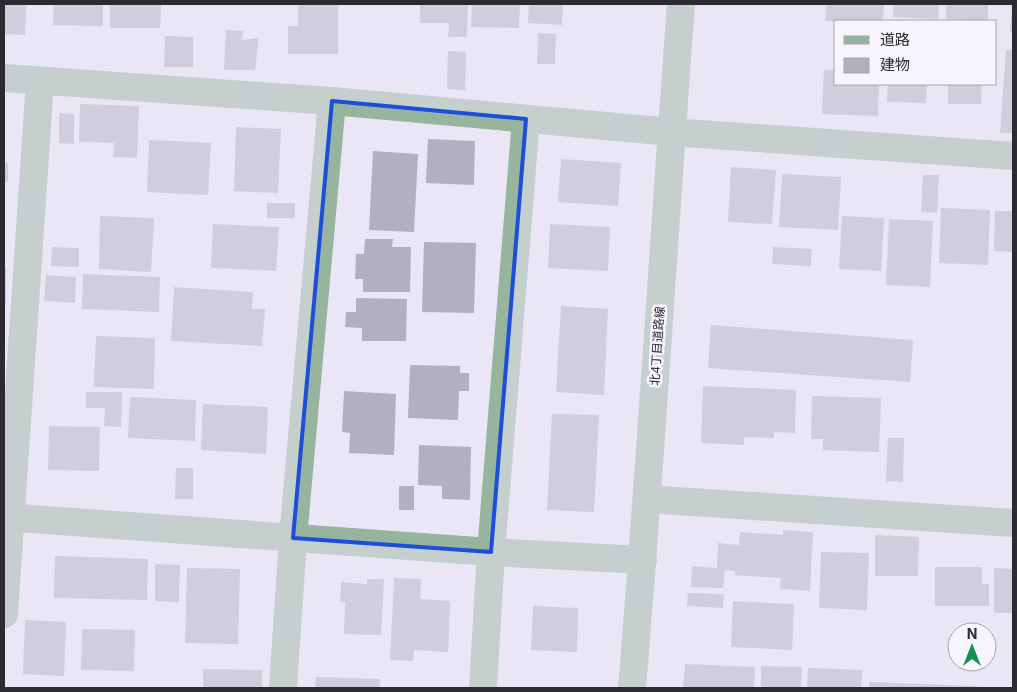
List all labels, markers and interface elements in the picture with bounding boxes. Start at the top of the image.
legend [834,20,997,85]
text: 道路 [880,30,910,49]
text: 建物 [880,55,910,74]
street label: 北4丁目道路線 [647,306,667,386]
north arrow [947,622,997,672]
text: N [967,625,977,642]

